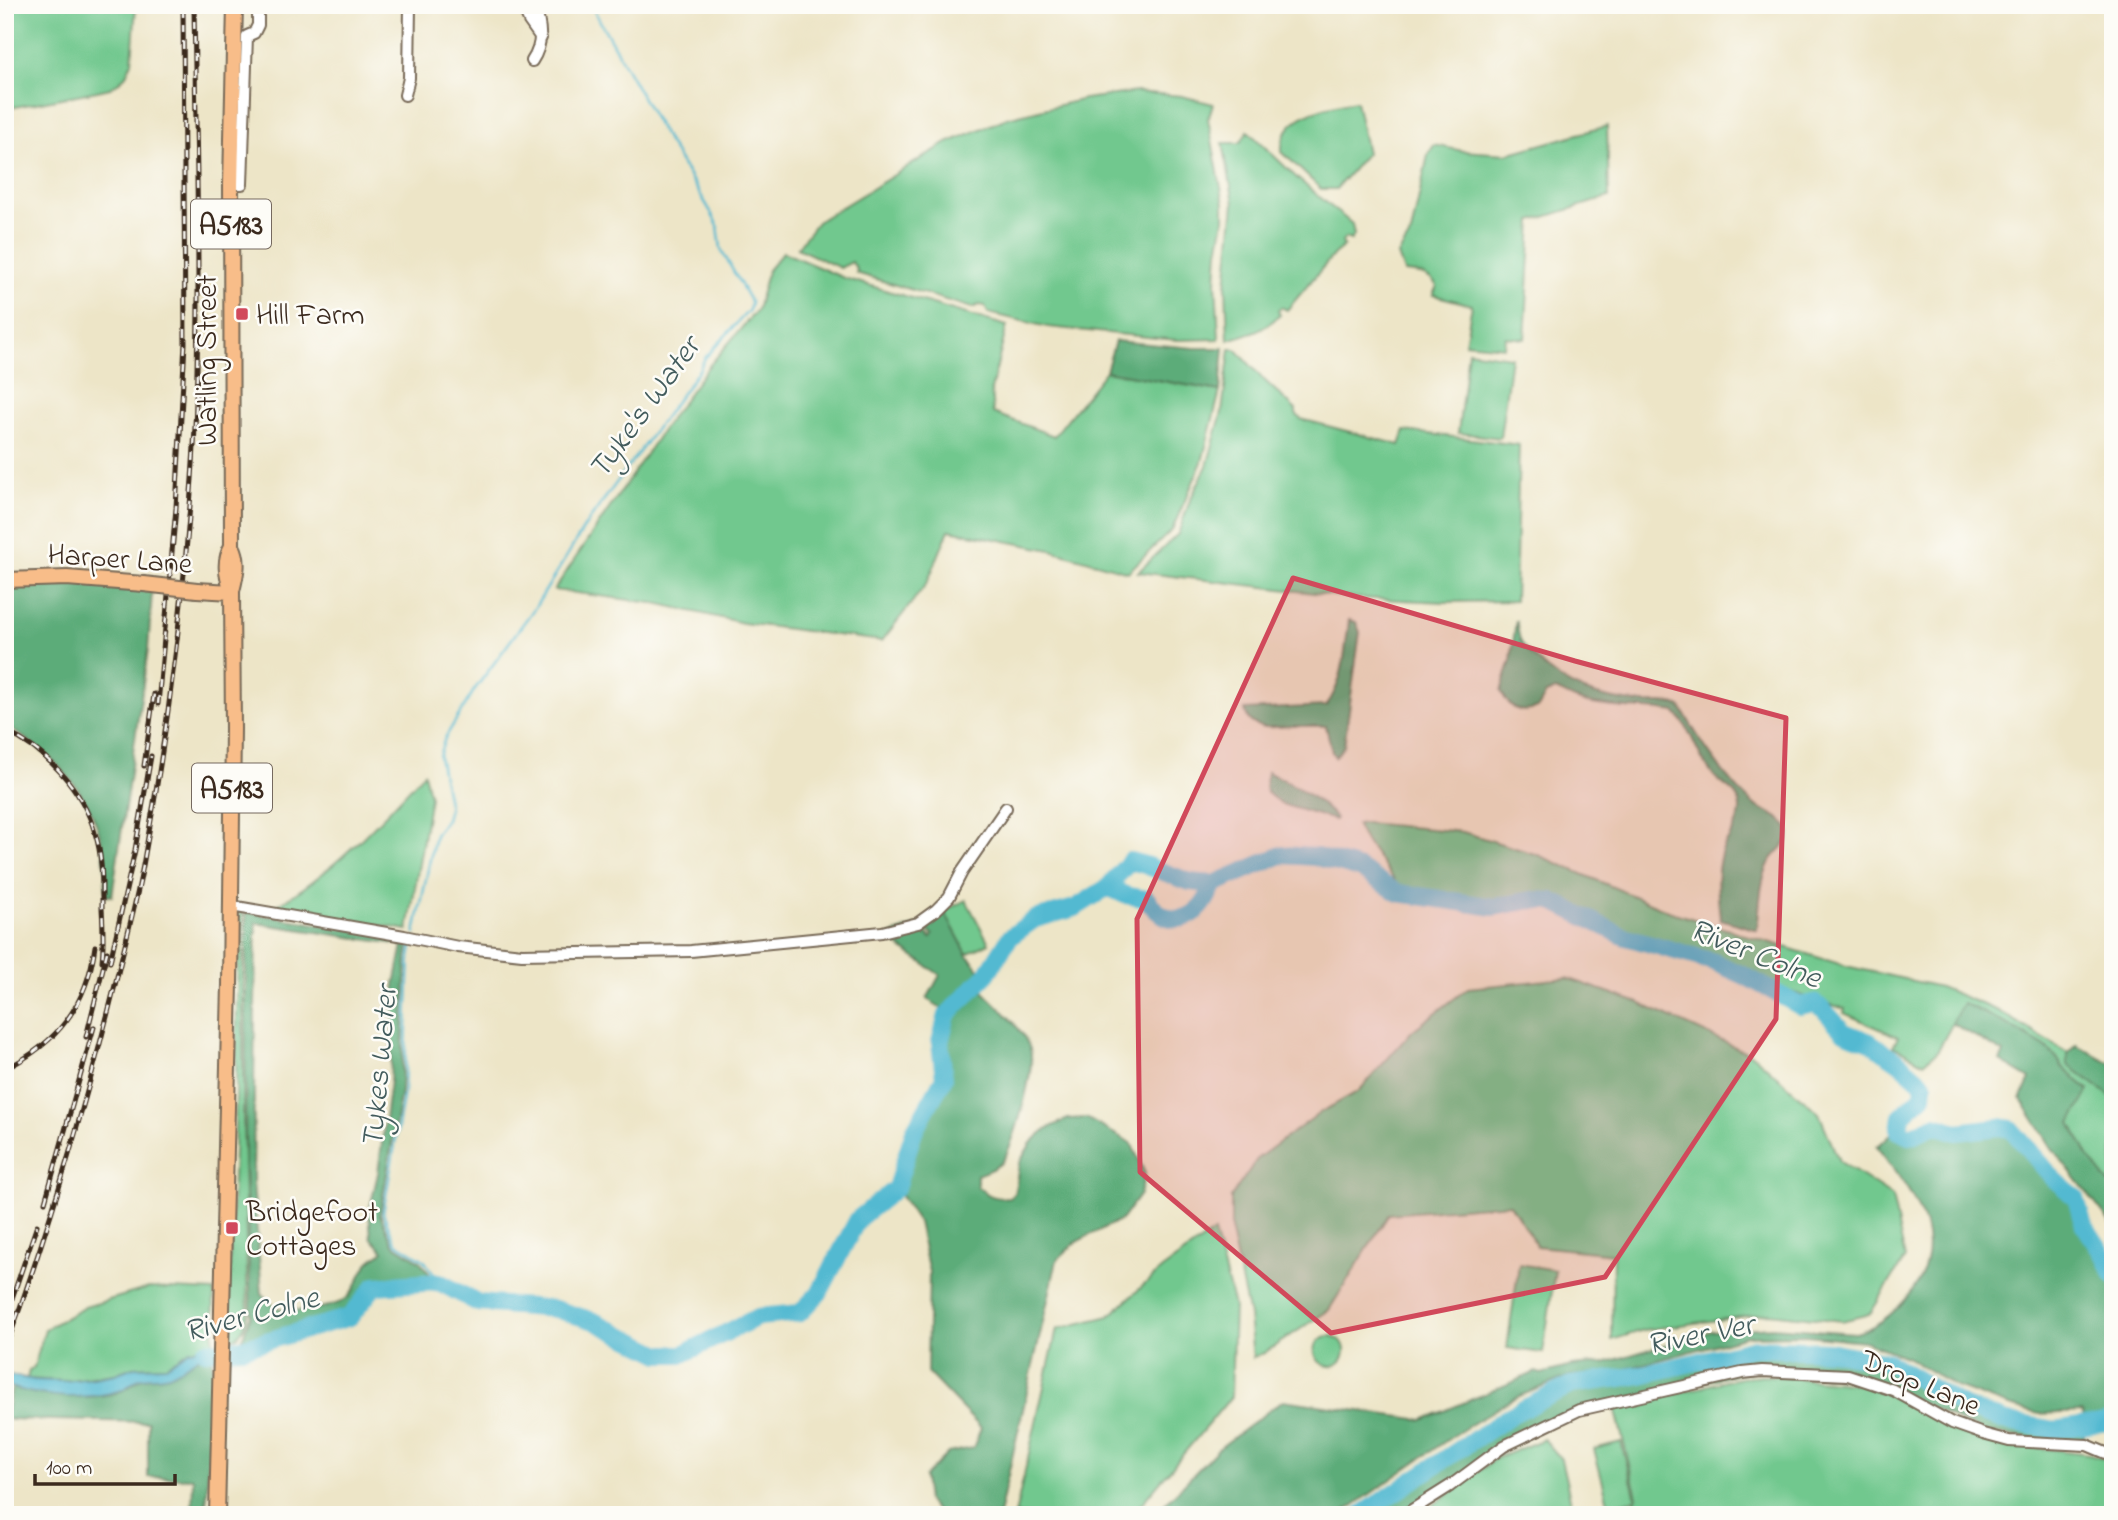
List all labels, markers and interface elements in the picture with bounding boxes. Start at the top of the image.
road number: A5183 [191,200,271,248]
street label: Watling Street [187,274,231,446]
place label: Hill Farm [256,295,365,339]
marker: Hill Farm [234,306,250,322]
water label: Tyke's Water [578,325,716,490]
street label: Harper Lane [46,534,194,588]
road number: A5183 [192,764,272,812]
water label: River Colne [1682,908,1829,1003]
water label: Tykes Water [351,980,412,1151]
place label: Bridgefoot Cottages [245,1192,378,1270]
marker: Bridgefoot Cottages [224,1220,240,1236]
water label: River Colne [179,1275,326,1357]
water label: River Ver [1643,1302,1762,1370]
street label: Drop Lane [1852,1339,1987,1430]
scale bar [35,1443,175,1487]
text: 100 m [46,1454,92,1484]

